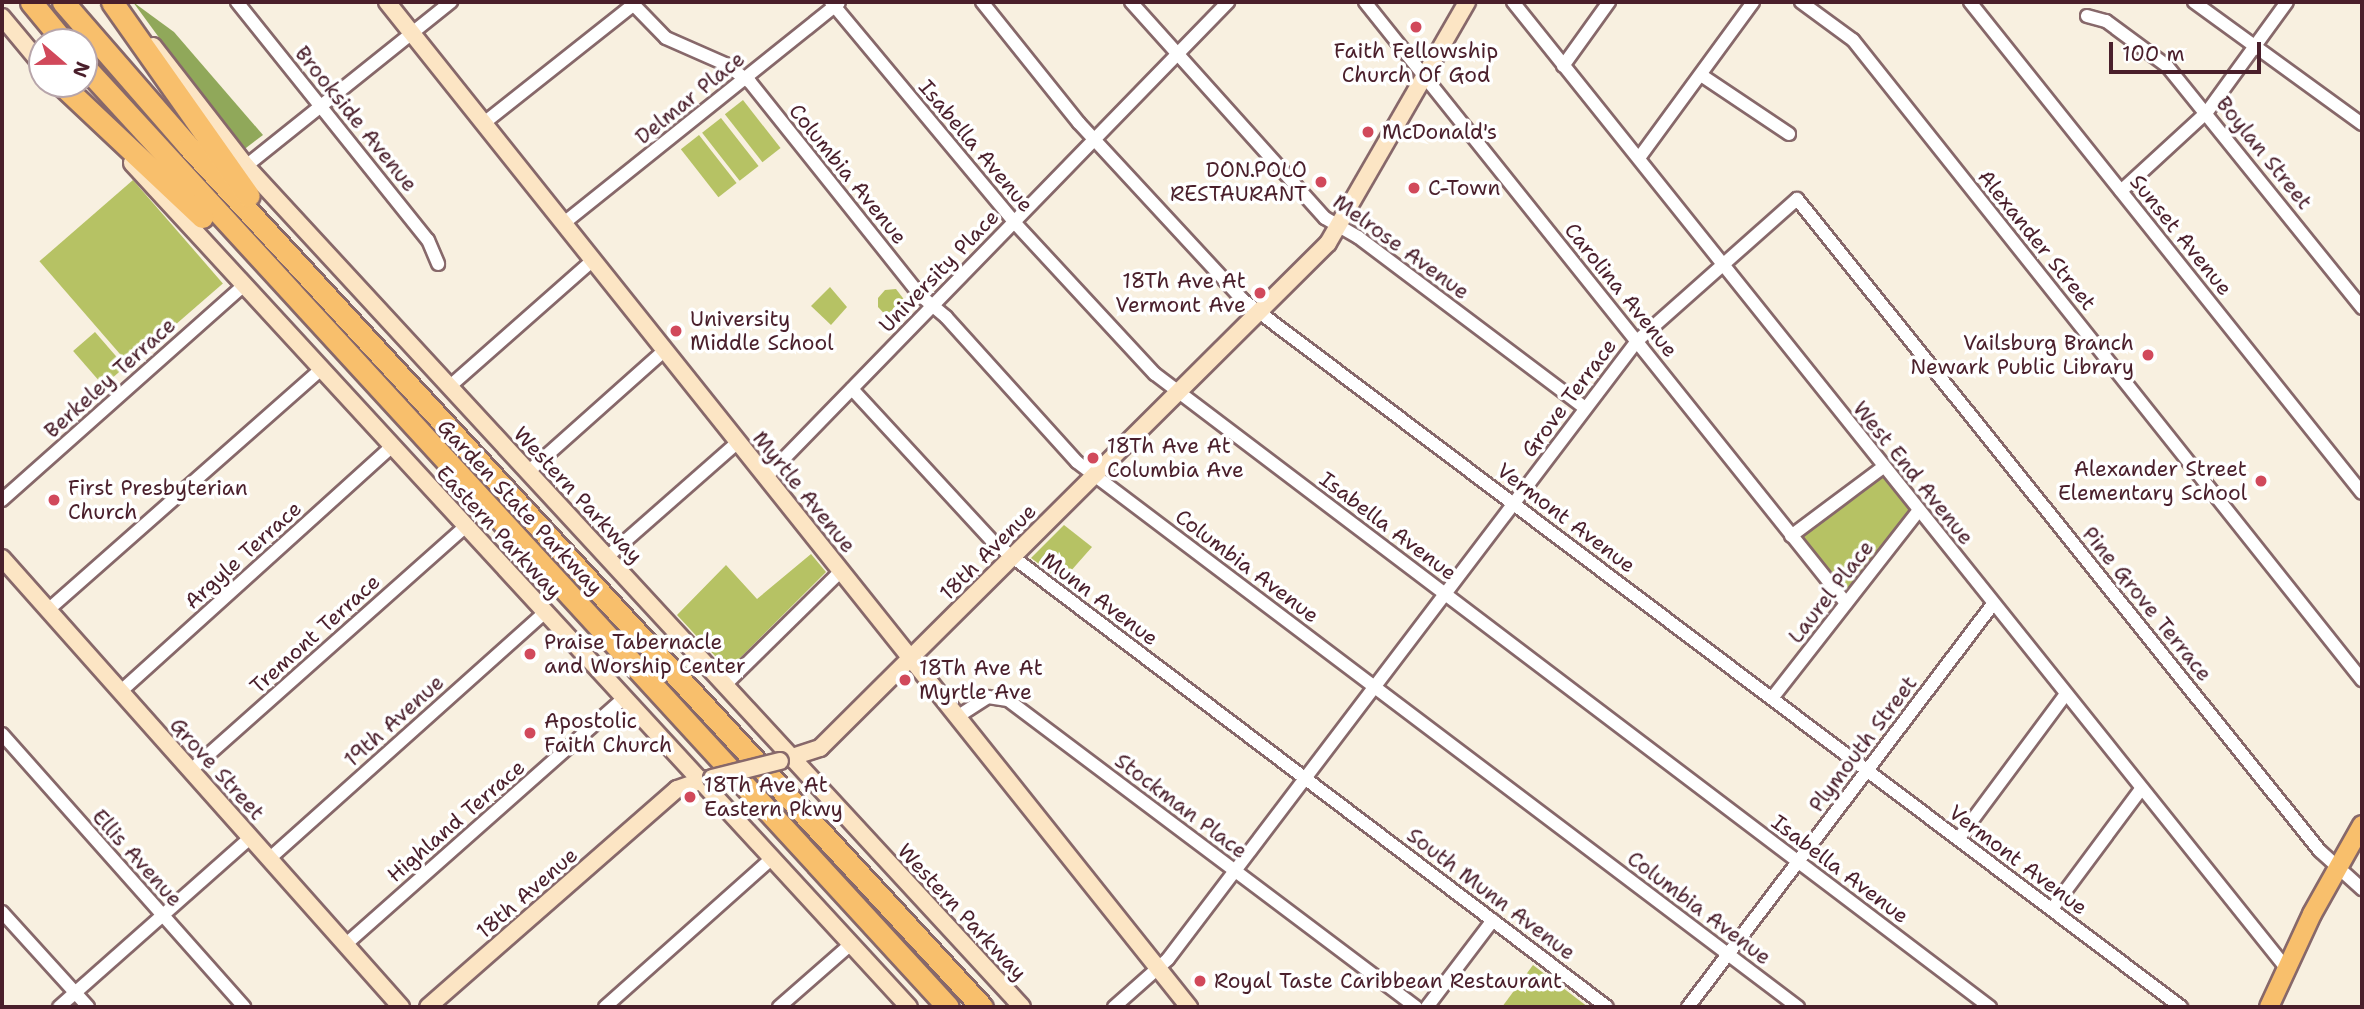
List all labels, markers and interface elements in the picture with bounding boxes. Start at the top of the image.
marker: Faith Fellowship Church Of God [1408,19,1424,35]
north arrow [28,28,98,98]
scale bar [2112,28,2264,72]
place label: Faith Fellowship Church Of God [1334,38,1498,88]
text: 100 m [2122,40,2185,68]
street label: Brookside Avenue [290,41,422,197]
street label: Delmar Place [630,46,750,150]
text: N [67,58,96,81]
street label: Isabella Avenue [913,75,1039,217]
street label: Boylan Street [2211,91,2317,215]
street label: Columbia Avenue [784,99,912,249]
place label: McDonald's [1382,119,1497,145]
marker: McDonald's [1360,124,1376,140]
place label: DON.POLO RESTAURANT [1170,157,1307,207]
street label: Alexander Street [1973,165,2101,315]
street label: Sunset Avenue [2125,170,2237,300]
marker: DON.POLO RESTAURANT [1313,174,1329,190]
place label: C-Town [1428,175,1500,201]
marker: C-Town [1406,180,1422,196]
street label: Melrose Avenue [1328,189,1474,305]
street label: University Place [874,204,1004,338]
street label: Carolina Avenue [1559,218,1683,362]
place label: 18Th Ave At Vermont Ave [1115,268,1246,318]
marker: 18Th Ave At Vermont Ave [1252,285,1268,301]
place label: University Middle School [690,306,833,356]
street label: Berkeley Terrace [39,313,181,443]
marker: University Middle School [668,323,684,339]
place label: Vailsburg Branch Newark Public Library [1910,330,2134,380]
street label: Grove Terrace [1516,334,1622,462]
marker: Vailsburg Branch Newark Public Library [2140,347,2156,363]
street label: West End Avenue [1847,396,1979,550]
street label: Garden State Parkway [432,414,608,600]
street label: Western Parkway [508,421,648,569]
street label: Myrtle Avenue [747,426,861,558]
place label: 18Th Ave At Columbia Ave [1107,433,1244,483]
marker: 18Th Ave At Columbia Ave [1085,450,1101,466]
place label: Alexander Street Elementary School [2058,456,2247,506]
street label: Vermont Avenue [1492,458,1640,578]
street label: Eastern Parkway [431,460,567,604]
street label: Isabella Avenue [1315,466,1461,586]
marker: Alexander Street Elementary School [2253,473,2269,489]
place label: First Presbyterian Church [68,475,248,525]
marker: First Presbyterian Church [46,492,62,508]
street label: Argyle Terrace [179,496,307,614]
street label: 18th Avenue [935,499,1041,605]
street label: Columbia Avenue [1170,504,1324,628]
street label: Pine Grove Terrace [2077,522,2217,686]
street label: Laurel Place [1783,536,1879,648]
street label: Munn Avenue [1037,547,1163,651]
street label: Tremont Terrace [245,569,385,699]
place label: Praise Tabernacle and Worship Center [544,629,746,679]
marker: Praise Tabernacle and Worship Center [522,646,538,662]
place label: 18Th Ave At Myrtle Ave [919,655,1043,705]
street label: 19th Avenue [339,670,449,772]
street label: Plymouth Street [1804,671,1922,817]
marker: 18Th Ave At Myrtle Ave [897,672,913,688]
place label: Apostolic Faith Church [544,708,672,758]
street label: Grove Street [165,713,269,825]
marker: Apostolic Faith Church [522,725,538,741]
street label: Stockman Place [1110,748,1252,864]
street label: Highland Terrace [382,754,530,888]
place label: 18Th Ave At Eastern Pkwy [704,772,843,822]
marker: 18Th Ave At Eastern Pkwy [682,789,698,805]
street label: Vermont Avenue [1944,800,2092,920]
street label: Ellis Avenue [87,804,187,912]
street label: Isabella Avenue [1767,809,1913,929]
street label: South Munn Avenue [1402,823,1580,965]
street label: Western Parkway [892,838,1032,986]
street label: 18th Avenue [471,842,583,944]
street label: Columbia Avenue [1622,846,1776,970]
place label: Royal Taste Caribbean Restaurant [1214,968,1562,994]
marker: Royal Taste Caribbean Restaurant [1192,973,1208,989]

